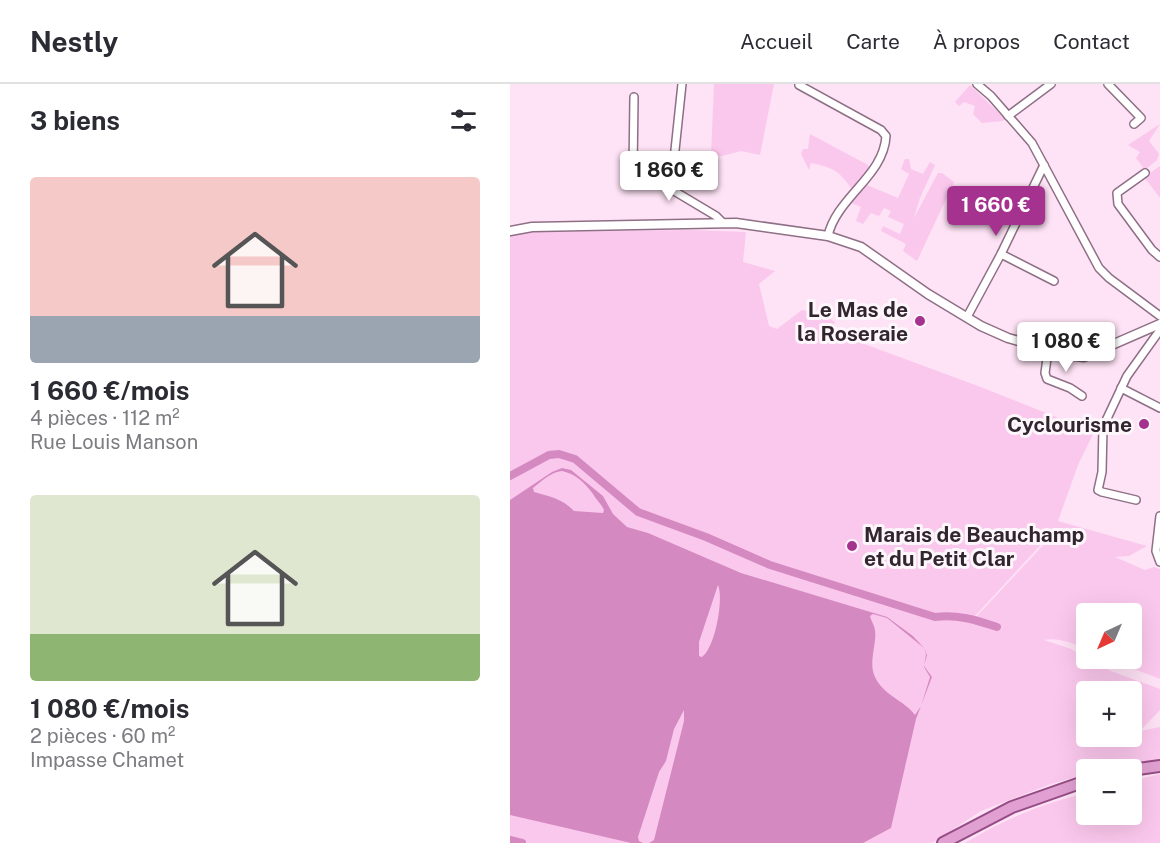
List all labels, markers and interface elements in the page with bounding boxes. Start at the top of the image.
text: Nestly [30,25,118,58]
text: Accueil [740,29,813,54]
text: Carte [846,29,900,54]
text: À propos [933,29,1020,54]
text: Contact [1053,29,1130,54]
icon: filters [447,104,480,137]
text: 3 biens [30,105,120,136]
pin: 1 860 € [614,151,724,202]
text: 1 860 € [634,158,704,182]
pin: 1 660 € [941,186,1051,237]
text: 1 660 € [961,193,1031,217]
icon: home [201,216,309,324]
place label: Le Mas de la Roseraie [797,297,908,346]
marker: Le Mas de la Roseraie [913,314,927,328]
pin: 1 080 € [1011,322,1121,373]
text: 1 080 € [1031,329,1101,353]
text: 1 660 €/mois [30,375,190,406]
text: 4 pièces · 112 m² [30,406,180,430]
place label: Cyclourisme [1007,412,1132,437]
marker: Cyclourisme [1137,417,1151,431]
text: Rue Louis Manson [30,430,198,454]
place label: Marais de Beauchamp et du Petit Clar [864,522,1084,571]
icon: home [201,534,309,642]
marker: Marais de Beauchamp et du Petit Clar [845,539,859,553]
north arrow [1076,603,1142,669]
map controls [1076,603,1142,825]
button: + [1076,681,1142,747]
text: 1 080 €/mois [30,693,189,724]
text: 2 pièces · 60 m² [30,724,175,748]
text: Impasse Chamet [30,748,184,772]
button: − [1076,759,1142,825]

